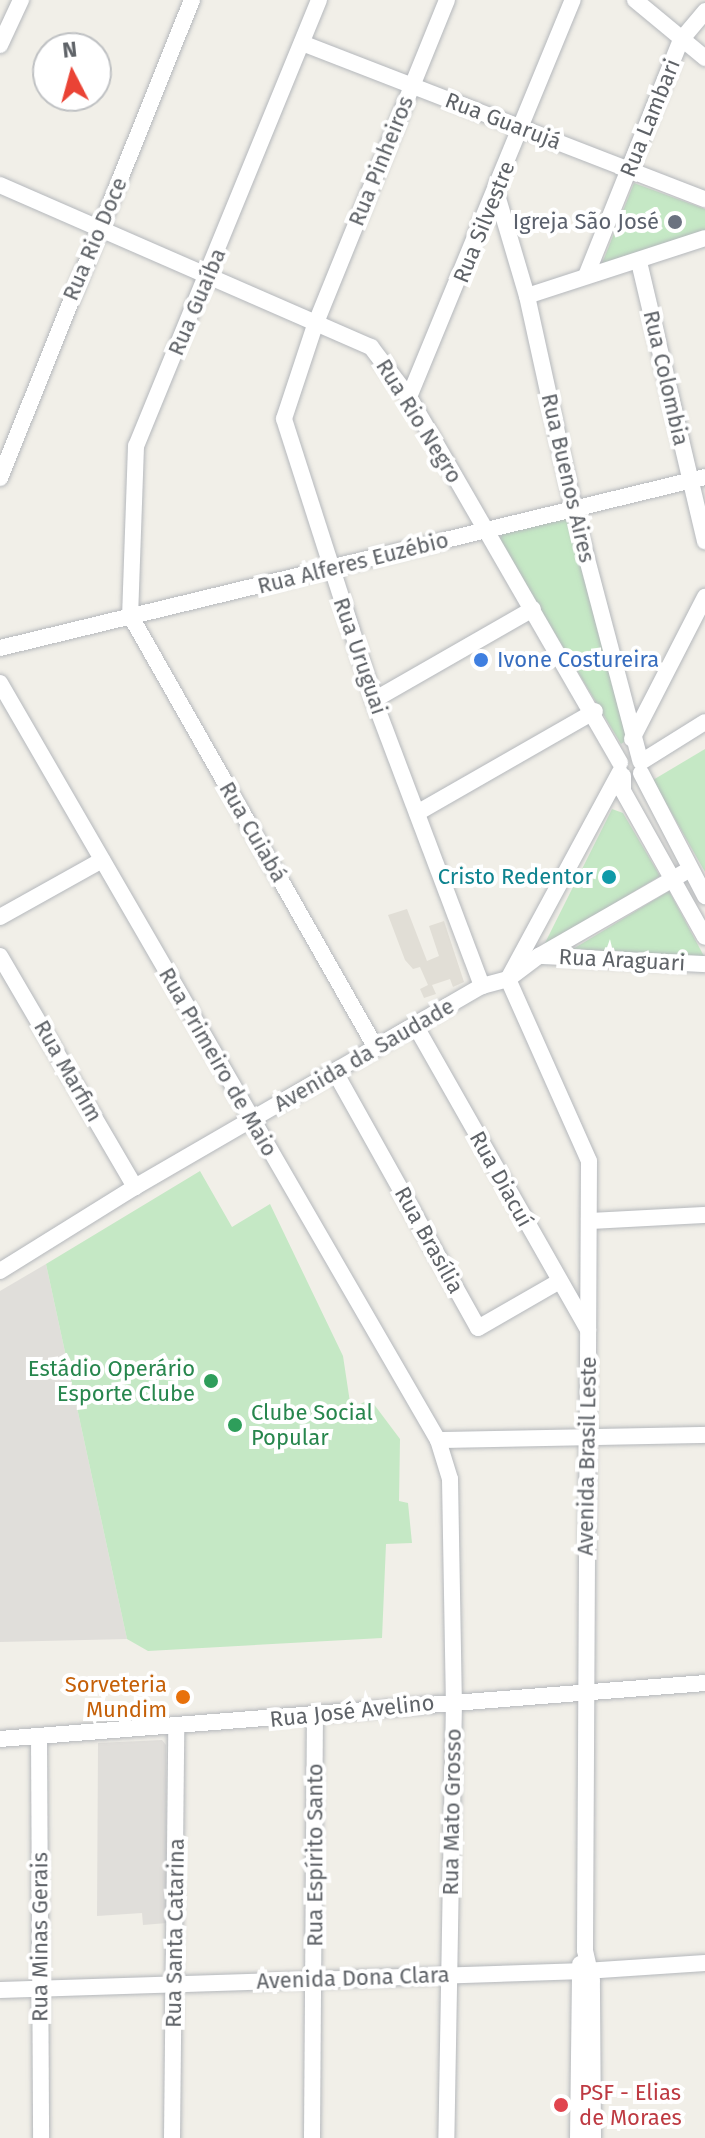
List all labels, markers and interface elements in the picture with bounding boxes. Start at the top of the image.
north arrow [32,32,112,112]
text: N [61,35,78,64]
street label: Rua Lambari [614,55,686,181]
street label: Rua Guarujá [441,87,565,155]
street label: Rua Pinheiros [343,92,419,230]
street label: Rua Silvestre [448,157,520,287]
street label: Rua Rio Doce [57,173,133,305]
place label: Igreja São José [513,209,659,235]
marker: Igreja São José [666,213,684,231]
street label: Rua Guaíba [163,244,231,360]
street label: Rua Colombia [638,308,694,448]
street label: Rua Rio Negro [370,354,468,488]
street label: Rua Buenos Aires [536,391,600,565]
street label: Rua Alferes Euzébio [255,527,451,599]
street label: Rua Uruguai [328,594,392,718]
place label: Ivone Costureira [497,647,659,673]
marker: Ivone Costureira [472,651,490,669]
street label: Rua Cuiabá [214,777,292,887]
place label: Cristo Redentor [438,864,593,890]
marker: Cristo Redentor [600,868,618,886]
street label: Rua Araguari [558,944,686,976]
street label: Rua Primeiro de Maio [153,963,283,1161]
street label: Avenida da Saudade [269,993,459,1117]
street label: Rua Marfim [28,1015,108,1127]
street label: Rua Diacuí [464,1126,538,1232]
street label: Rua Brasília [389,1182,469,1298]
place label: Estádio Operário Esporte Clube [28,1355,195,1406]
street label: Avenida Brasil Leste [572,1356,602,1556]
marker: Estádio Operário Esporte Clube [202,1372,220,1390]
place label: Clube Social Popular [251,1399,373,1450]
marker: Clube Social Popular [226,1416,244,1434]
place label: Sorveteria Mundim [65,1671,167,1722]
marker: Sorveteria Mundim [174,1688,192,1706]
street label: Rua José Avelino [268,1689,436,1733]
street label: Rua Mato Grosso [437,1728,467,1896]
street label: Rua Espírito Santo [302,1763,328,1947]
street label: Rua Santa Catarina [160,1838,190,2028]
street label: Rua Minas Gerais [27,1852,53,2022]
street label: Avenida Dona Clara [256,1961,450,1995]
place label: PSF - Elias de Moraes [579,2079,682,2130]
marker: PSF - Elias de Moraes [550,2094,572,2116]

